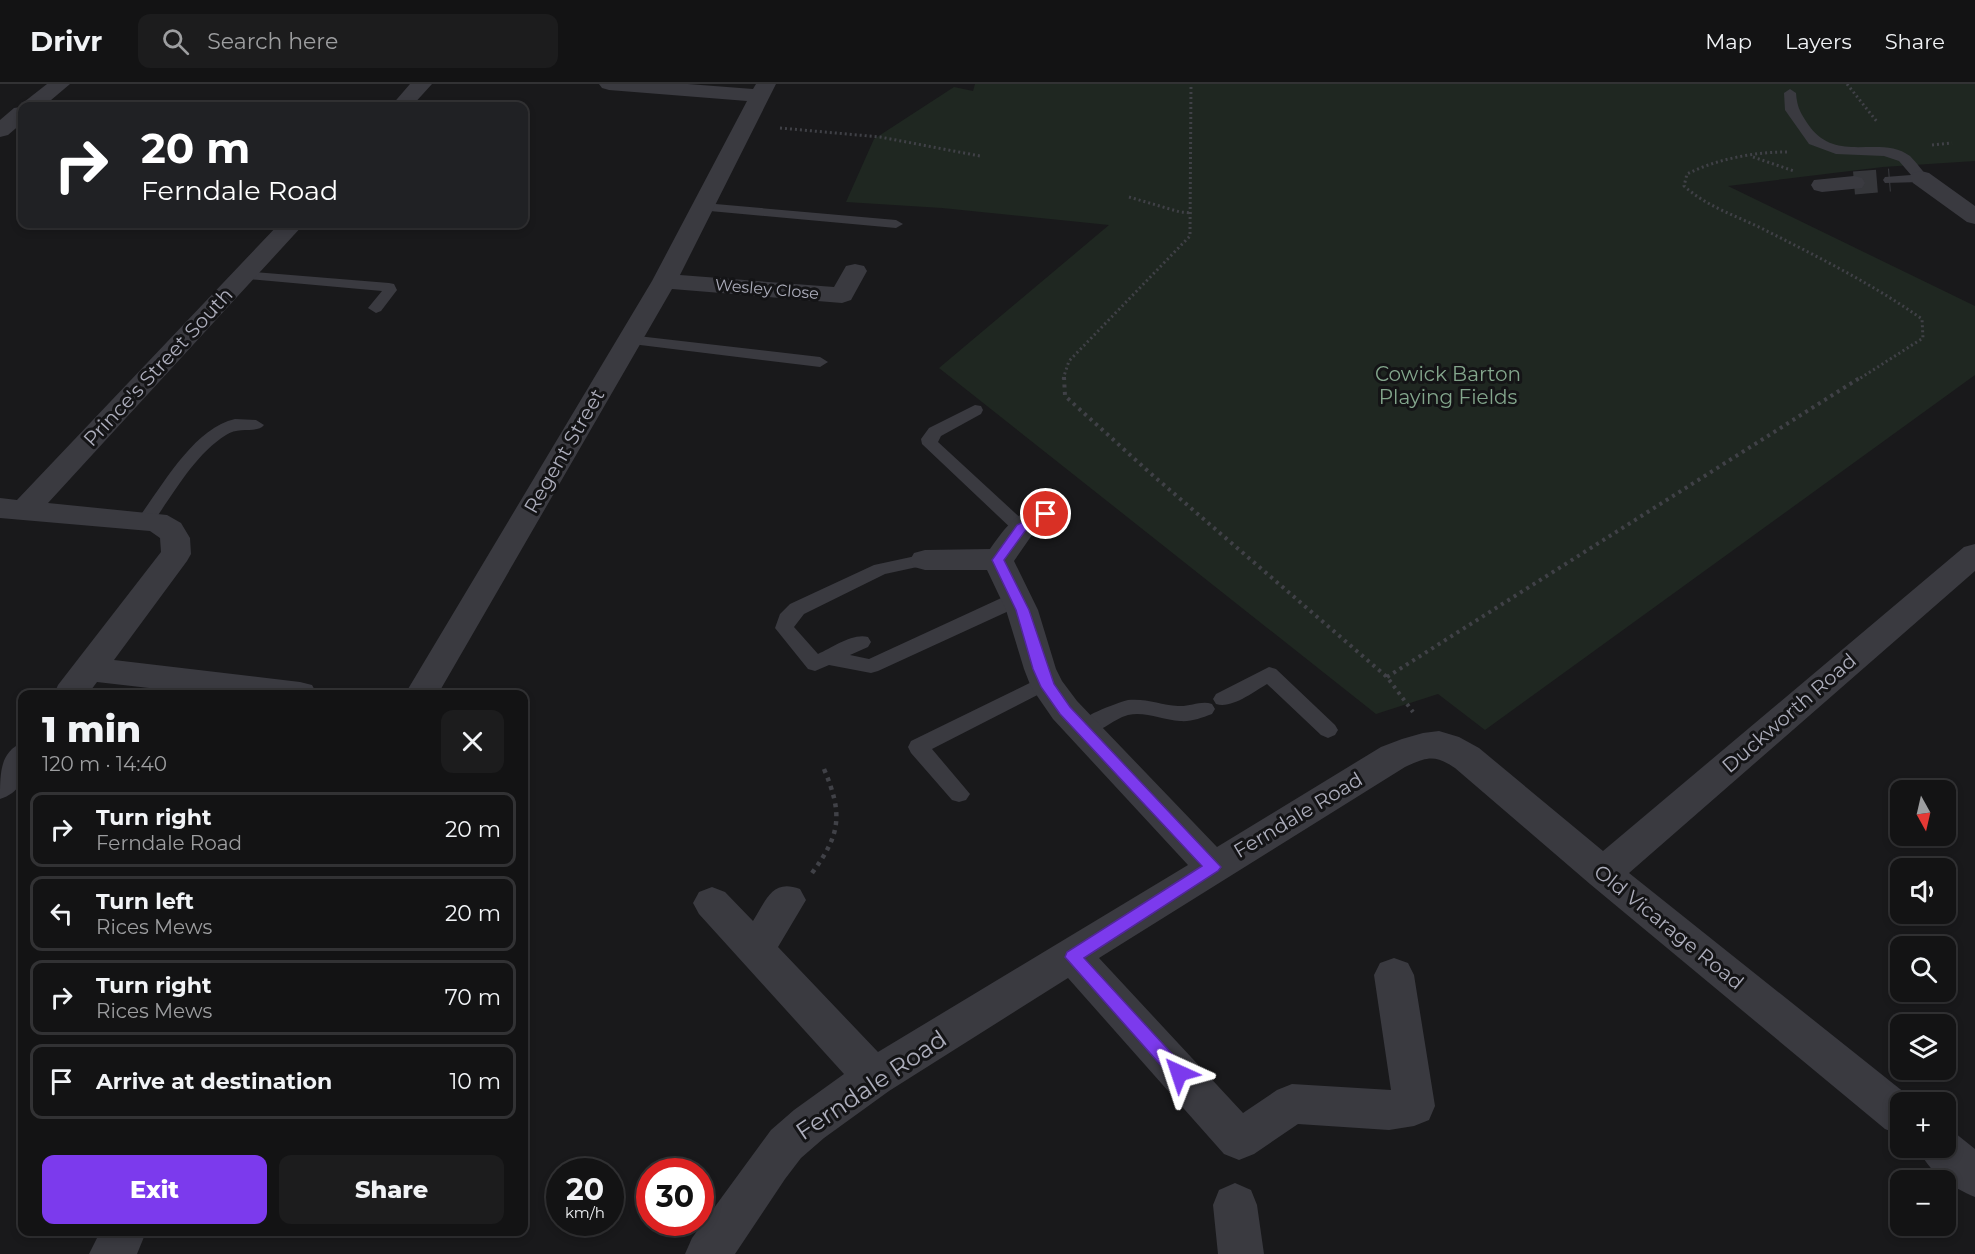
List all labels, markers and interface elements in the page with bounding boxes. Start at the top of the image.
search box [138,14,558,68]
text: Drivr [30,24,102,58]
icon: search [159,25,192,58]
text: Search here [207,28,338,55]
text: Map [1705,29,1752,54]
text: Layers [1785,29,1852,54]
text: Share [1885,29,1945,54]
text: 20 m [141,122,250,174]
icon: right [42,126,120,204]
text: Ferndale Road [141,174,338,207]
street label: Wesley Close [714,275,820,303]
street label: Prince's Street South [78,283,238,451]
park label: Cowick Barton Playing Fields [1375,362,1521,409]
street label: Regent Street [519,385,609,517]
pin [1020,488,1071,539]
icon: arrive [1029,497,1062,530]
street label: Duckworth Road [1717,648,1861,778]
text: 1 min [42,707,141,751]
button: close [441,710,504,773]
text: 120 m · 14:40 [42,752,167,776]
street label: Ferndale Road [1229,767,1367,863]
north arrow [1890,780,1956,846]
map controls [1890,780,1956,1236]
text: Turn right [96,804,211,831]
icon: right [45,813,78,846]
text: 20 m [445,816,501,843]
text: Ferndale Road [96,831,242,855]
button: sound [1890,858,1956,924]
street label: Old Vicarage Road [1589,859,1749,995]
text: Turn left [96,888,194,915]
icon: left [45,897,78,930]
text: 20 m [445,900,501,927]
text: Rices Mews [96,915,212,939]
button: search [1890,936,1956,1002]
text: Turn right [96,972,211,999]
icon: right [45,981,78,1014]
text: 70 m [445,984,501,1011]
text: Rices Mews [96,999,212,1023]
button: layers [1890,1014,1956,1080]
street label: Ferndale Road [790,1024,952,1146]
position arrow [1147,1041,1211,1105]
icon: arrive [45,1065,78,1098]
text: Arrive at destination [96,1068,332,1095]
text: 10 m [449,1068,501,1095]
button: + [1890,1092,1956,1158]
button: Exit [42,1155,267,1224]
button: Share [279,1155,504,1224]
speed limit sign: 30 [636,1158,714,1236]
button: − [1890,1170,1956,1236]
text: 20 [566,1171,604,1208]
text: km/h [565,1203,605,1222]

